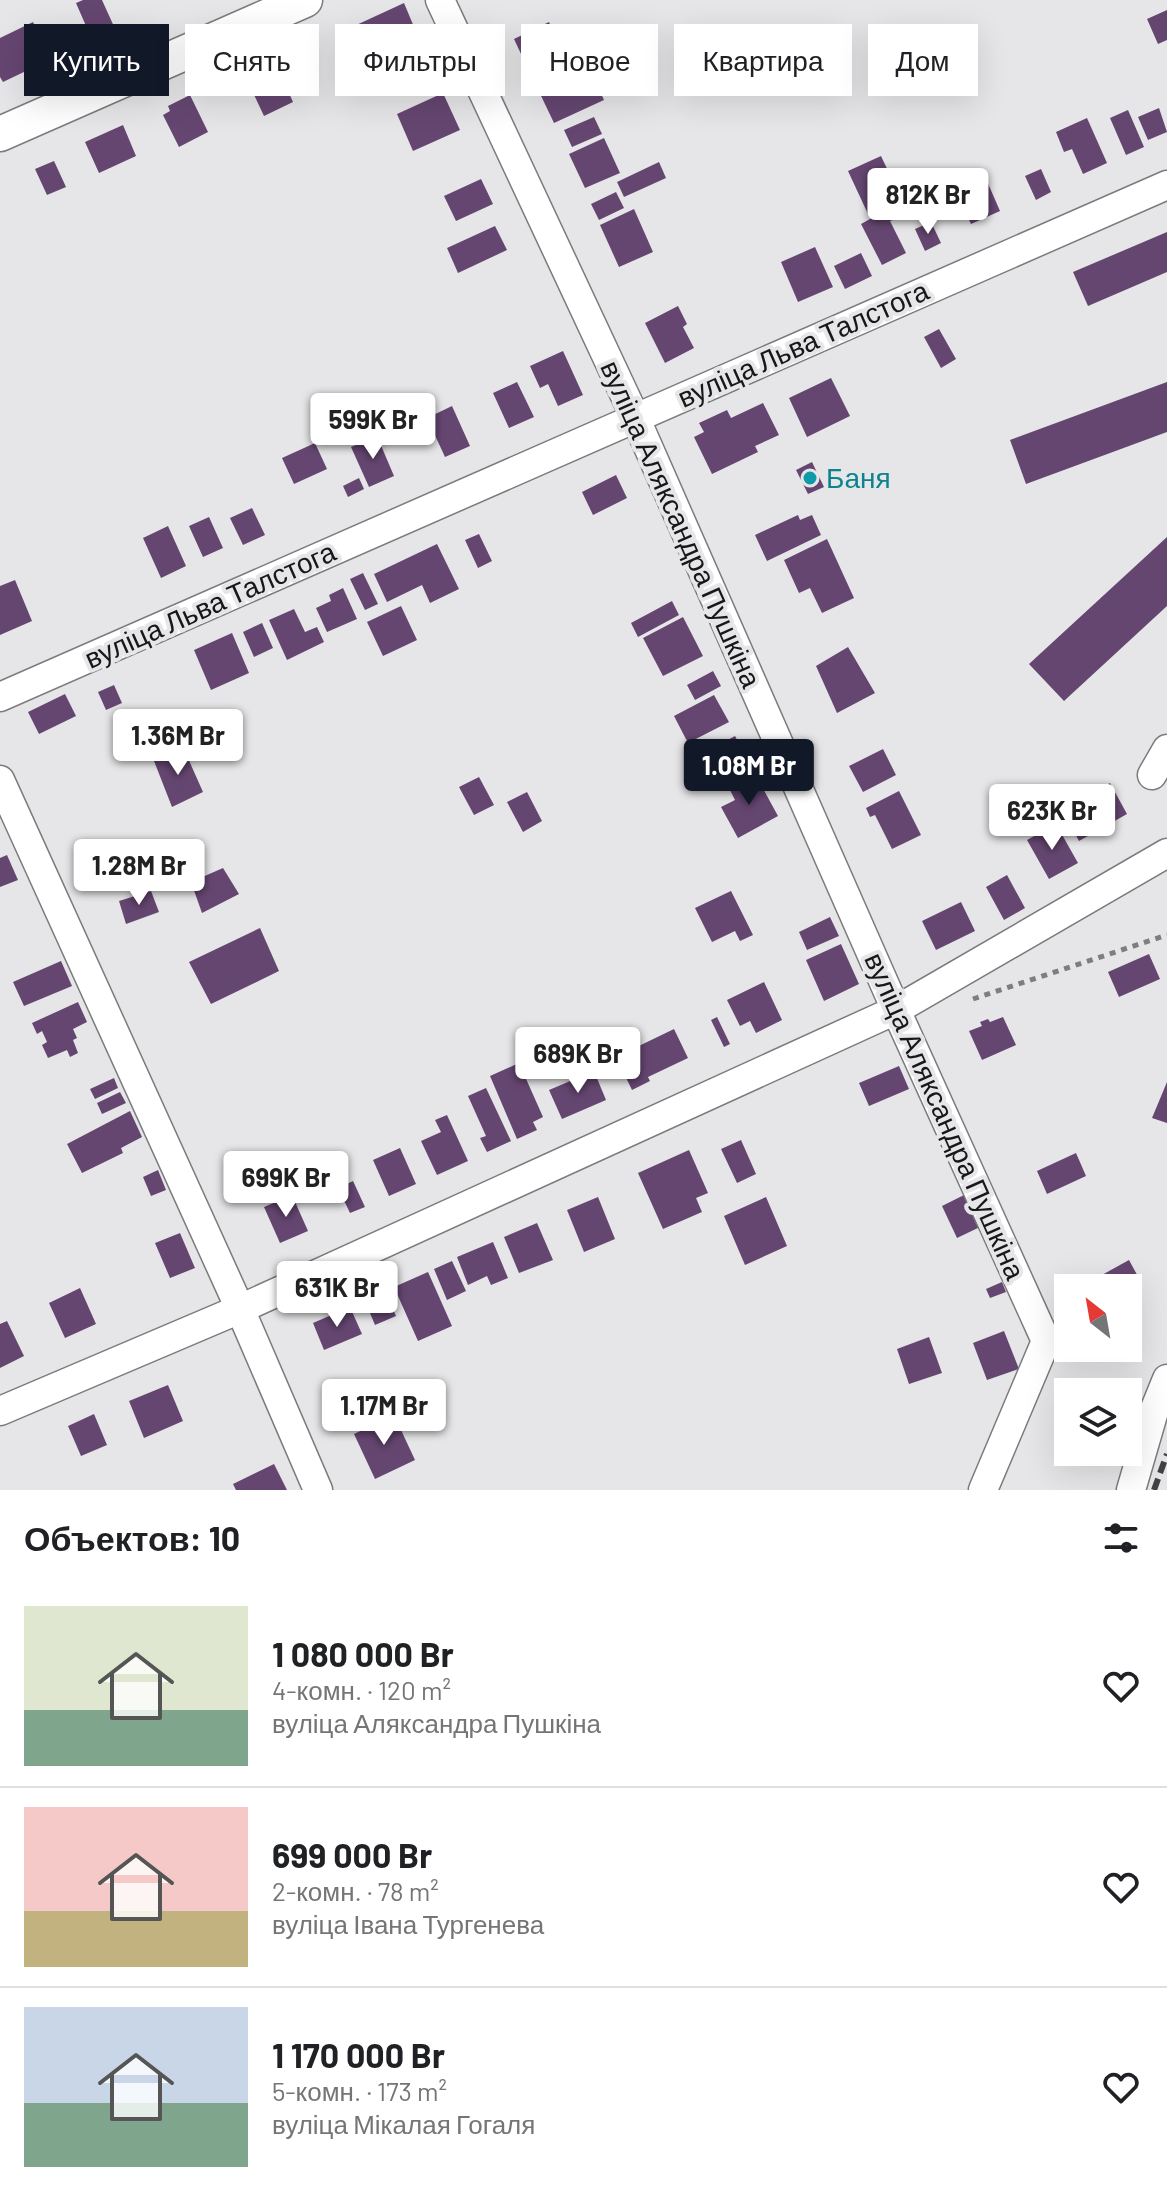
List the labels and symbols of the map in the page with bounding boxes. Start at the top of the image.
pin: 812K Br [854,168,1002,236]
street label: вуліца Льва Талстога [672,272,934,414]
street label: вуліца Аляксандра Пушкіна [594,355,770,693]
pin: 599K Br [299,393,447,461]
place label: Баня [826,460,891,494]
marker: Баня [801,469,819,487]
street label: вуліца Льва Талстога [79,533,341,675]
pin: 1.36M Br [95,709,261,777]
pin: 1.08M Br [666,739,832,807]
pin: 623K Br [978,784,1126,852]
pin: 1.28M Br [56,839,222,907]
street label: вуліца Аляксандра Пушкіна [858,947,1034,1285]
pin: 689K Br [504,1027,652,1095]
pin: 699K Br [212,1151,360,1219]
pin: 631K Br [263,1261,411,1329]
north arrow [1054,1274,1142,1362]
pin: 1.17M Br [301,1379,467,1447]

